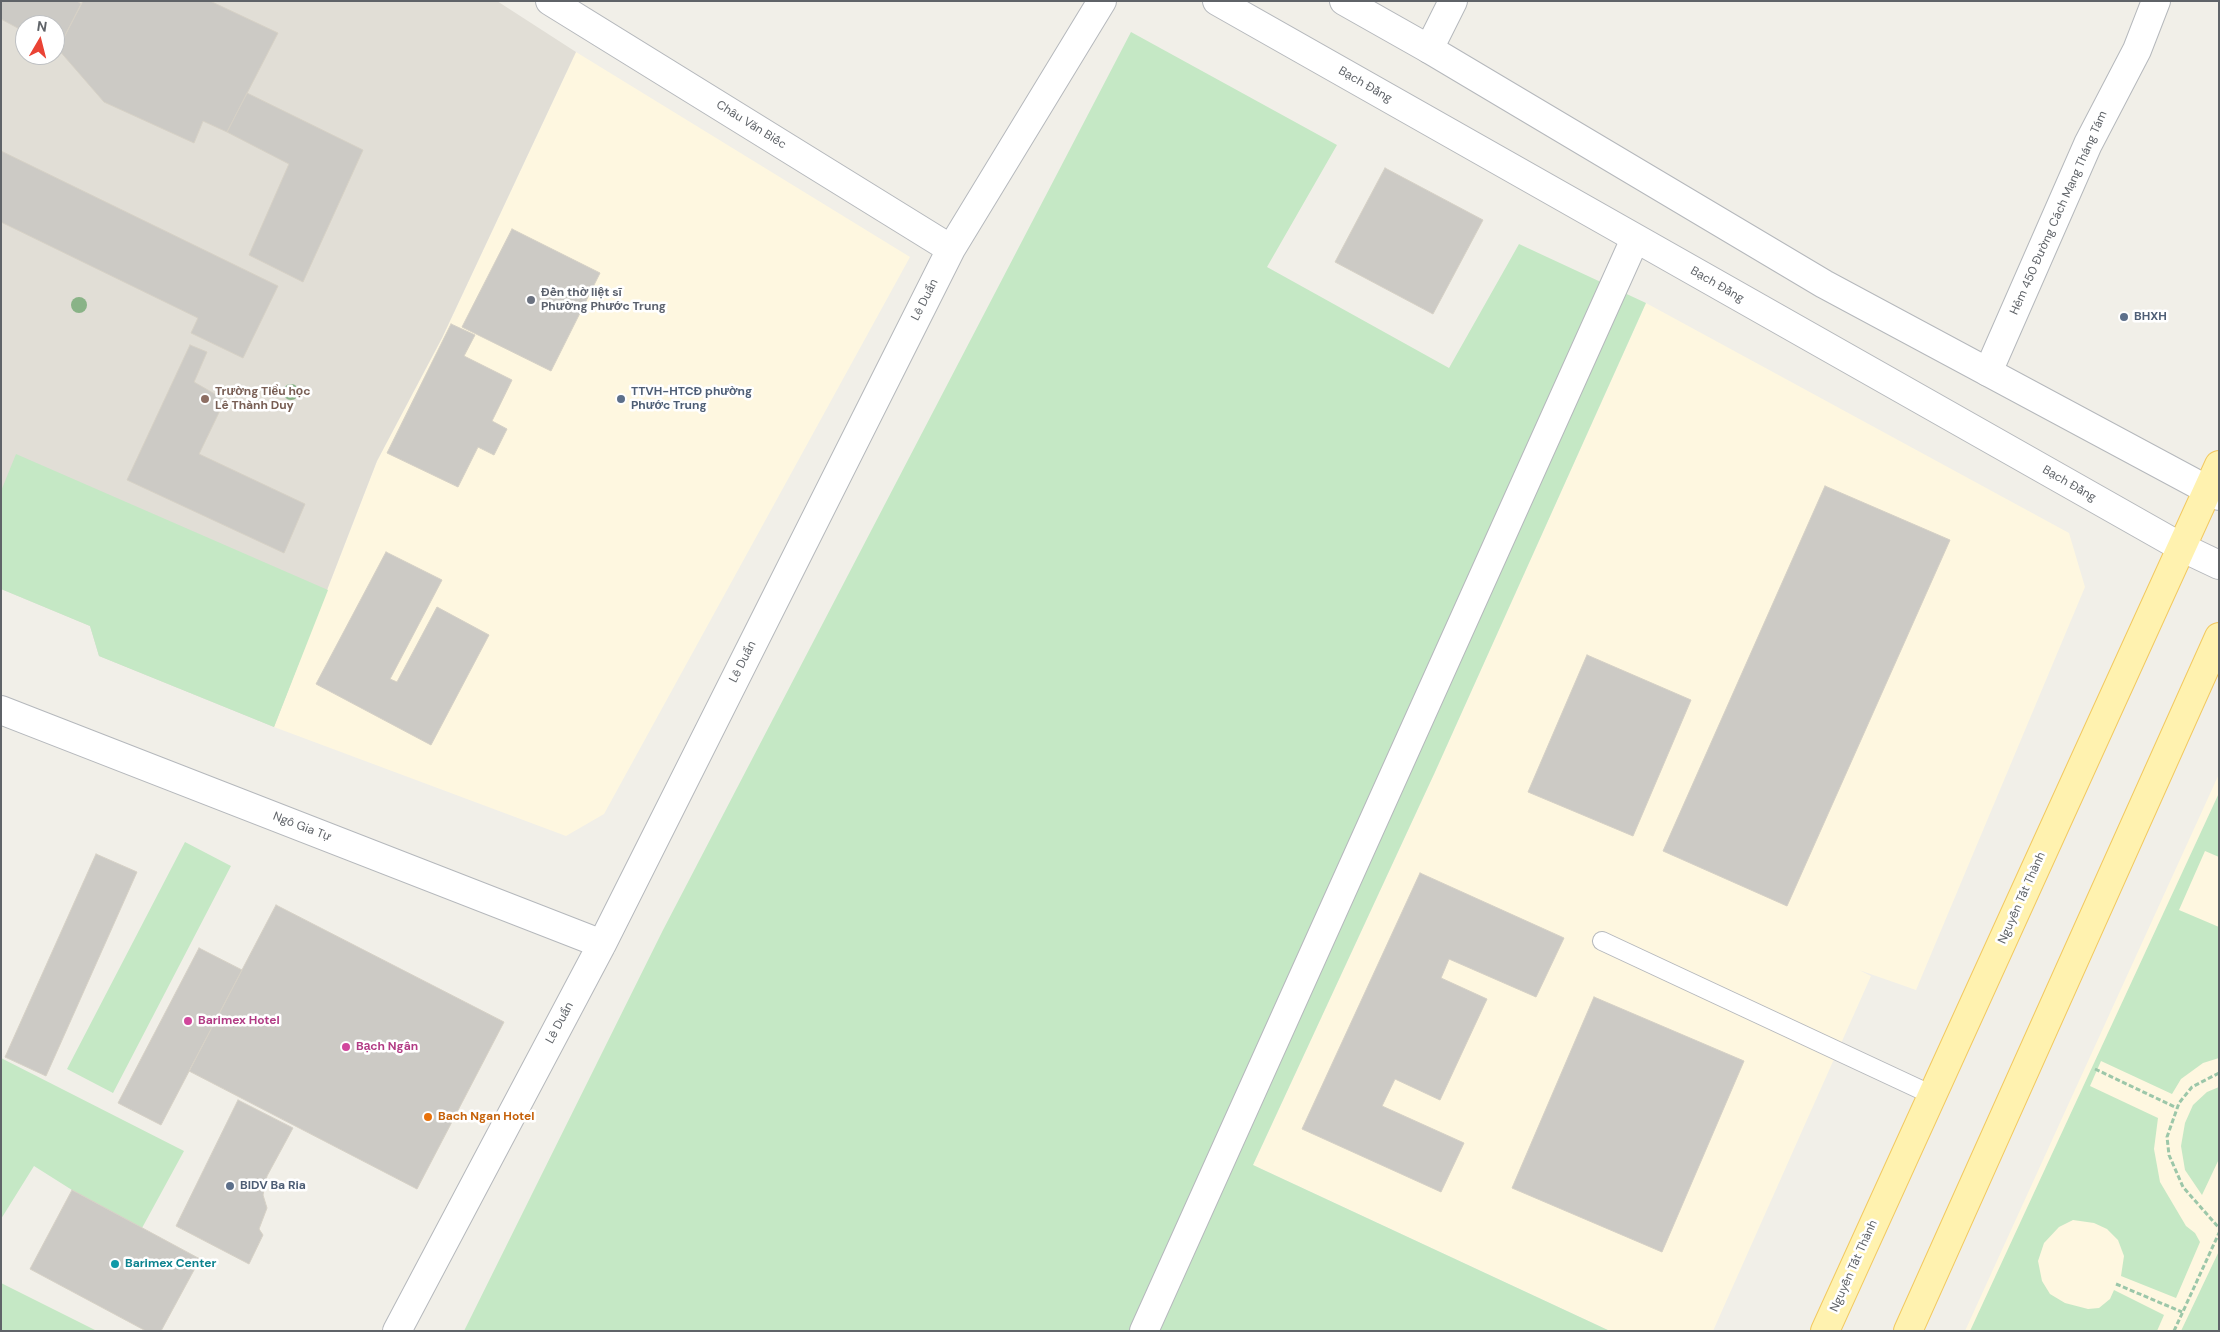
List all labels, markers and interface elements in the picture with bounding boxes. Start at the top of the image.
north arrow [15,15,65,65]
text: N [36,17,48,36]
street label: Bạch Đằng [1336,64,1394,106]
street label: Châu Văn Biếc [713,98,789,152]
street label: Hẻm 450 Đường Cách Mạng Tháng Tám [2007,109,2111,317]
street label: Bạch Đằng [1688,264,1746,306]
street label: Lê Duẩn [908,277,942,323]
place label: Đền thờ liệt sĩ Phường Phước Trung [541,286,666,314]
marker: Đền thờ liệt sĩ Phường Phước Trung [525,294,537,306]
place label: BHXH [2134,310,2167,324]
marker: BHXH [2118,311,2130,323]
place label: Trường Tiểu học Lê Thành Duy [215,385,310,413]
place label: TTVH-HTCĐ phường Phước Trung [631,385,752,413]
marker: Trường Tiểu học Lê Thành Duy [199,393,211,405]
marker: TTVH-HTCĐ phường Phước Trung [615,393,627,405]
street label: Bạch Đằng [2040,463,2098,505]
street label: Lê Duẩn [726,639,760,685]
street label: Ngô Gia Tự [271,809,333,845]
street label: Nguyễn Tất Thành [1995,850,2049,946]
street label: Lê Duẩn [543,1000,577,1046]
place label: Barimex Hotel [198,1014,280,1028]
marker: Barimex Hotel [182,1015,194,1027]
place label: Bạch Ngân [356,1040,418,1054]
marker: Bạch Ngân [340,1041,352,1053]
place label: Bach Ngan Hotel [438,1110,534,1124]
marker: Bach Ngan Hotel [422,1111,434,1123]
place label: BIDV Ba Ria [240,1179,306,1193]
marker: BIDV Ba Ria [224,1180,236,1192]
street label: Nguyễn Tất Thành [1827,1218,1881,1314]
place label: Barimex Center [125,1257,216,1271]
marker: Barimex Center [109,1258,121,1270]

